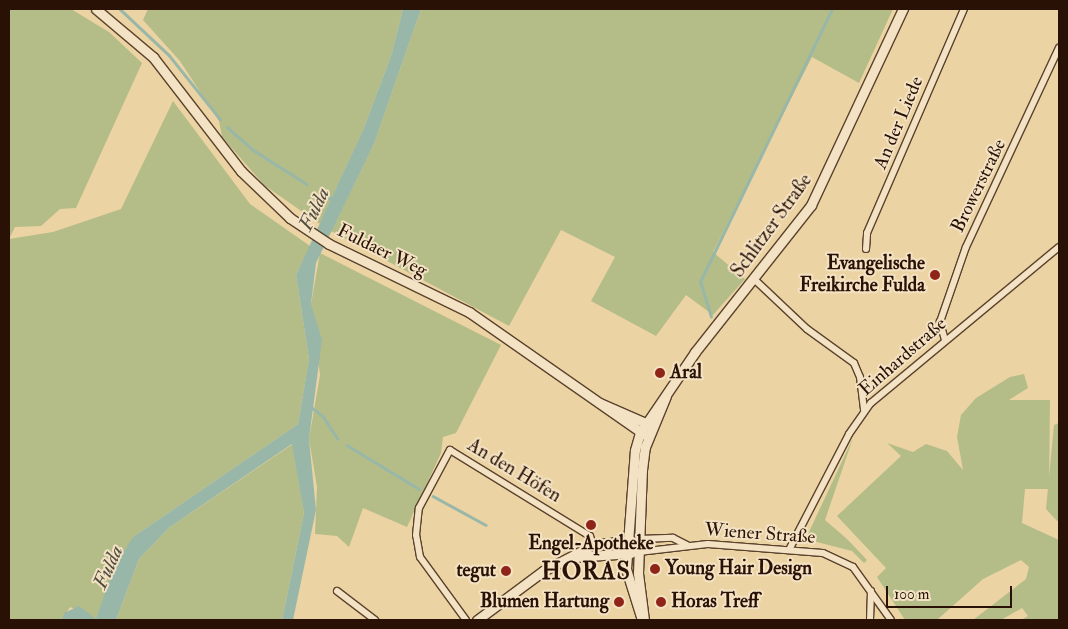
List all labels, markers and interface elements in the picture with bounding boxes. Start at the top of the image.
street label: An der Liede [869,73,929,173]
street label: Browerstraße [947,136,1011,236]
street label: Schlitzer Straße [727,170,817,282]
water label: Fulda [293,184,335,234]
street label: Fuldaer Weg [333,219,431,283]
place label: Evangelische Freikirche Fulda [800,253,925,297]
marker: Evangelische Freikirche Fulda [929,269,941,281]
street label: Einhardstraße [855,313,951,401]
place label: Aral [670,362,702,384]
marker: Aral [654,367,666,379]
street label: An den Höfen [463,434,565,508]
marker: Engel-Apotheke [585,519,597,531]
street label: Wiener Straße [704,519,816,549]
place label: Engel-Apotheke [528,533,654,555]
water label: Fulda [88,542,128,592]
district label: HORAS [541,558,631,586]
place label: Young Hair Design [665,558,812,580]
place label: tegut [456,560,496,582]
marker: Young Hair Design [649,563,661,575]
marker: tegut [500,565,512,577]
scale bar [888,576,1014,608]
text: 100 m [894,585,929,604]
place label: Blumen Hartung [480,591,609,613]
place label: Horas Treff [671,591,759,613]
marker: Blumen Hartung [613,596,625,608]
marker: Horas Treff [655,596,667,608]

